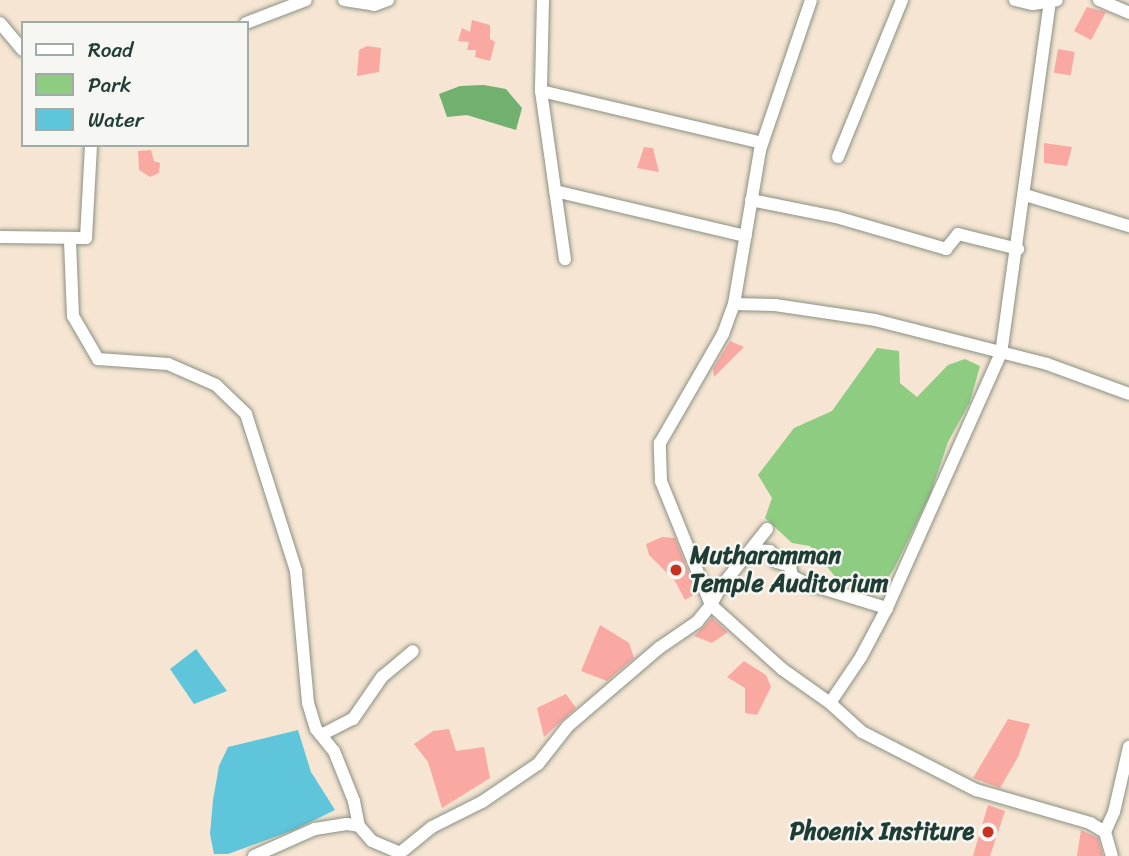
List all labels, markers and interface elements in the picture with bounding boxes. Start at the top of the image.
legend [21,21,248,147]
text: Road [88,31,133,69]
text: Park [88,66,131,104]
text: Water [88,101,143,139]
place label: Mutharamman Temple Auditorium [690,542,888,598]
marker: Mutharamman Temple Auditorium [668,562,684,578]
place label: Phoenix Institure [790,818,974,846]
marker: Phoenix Institure [980,824,996,840]

